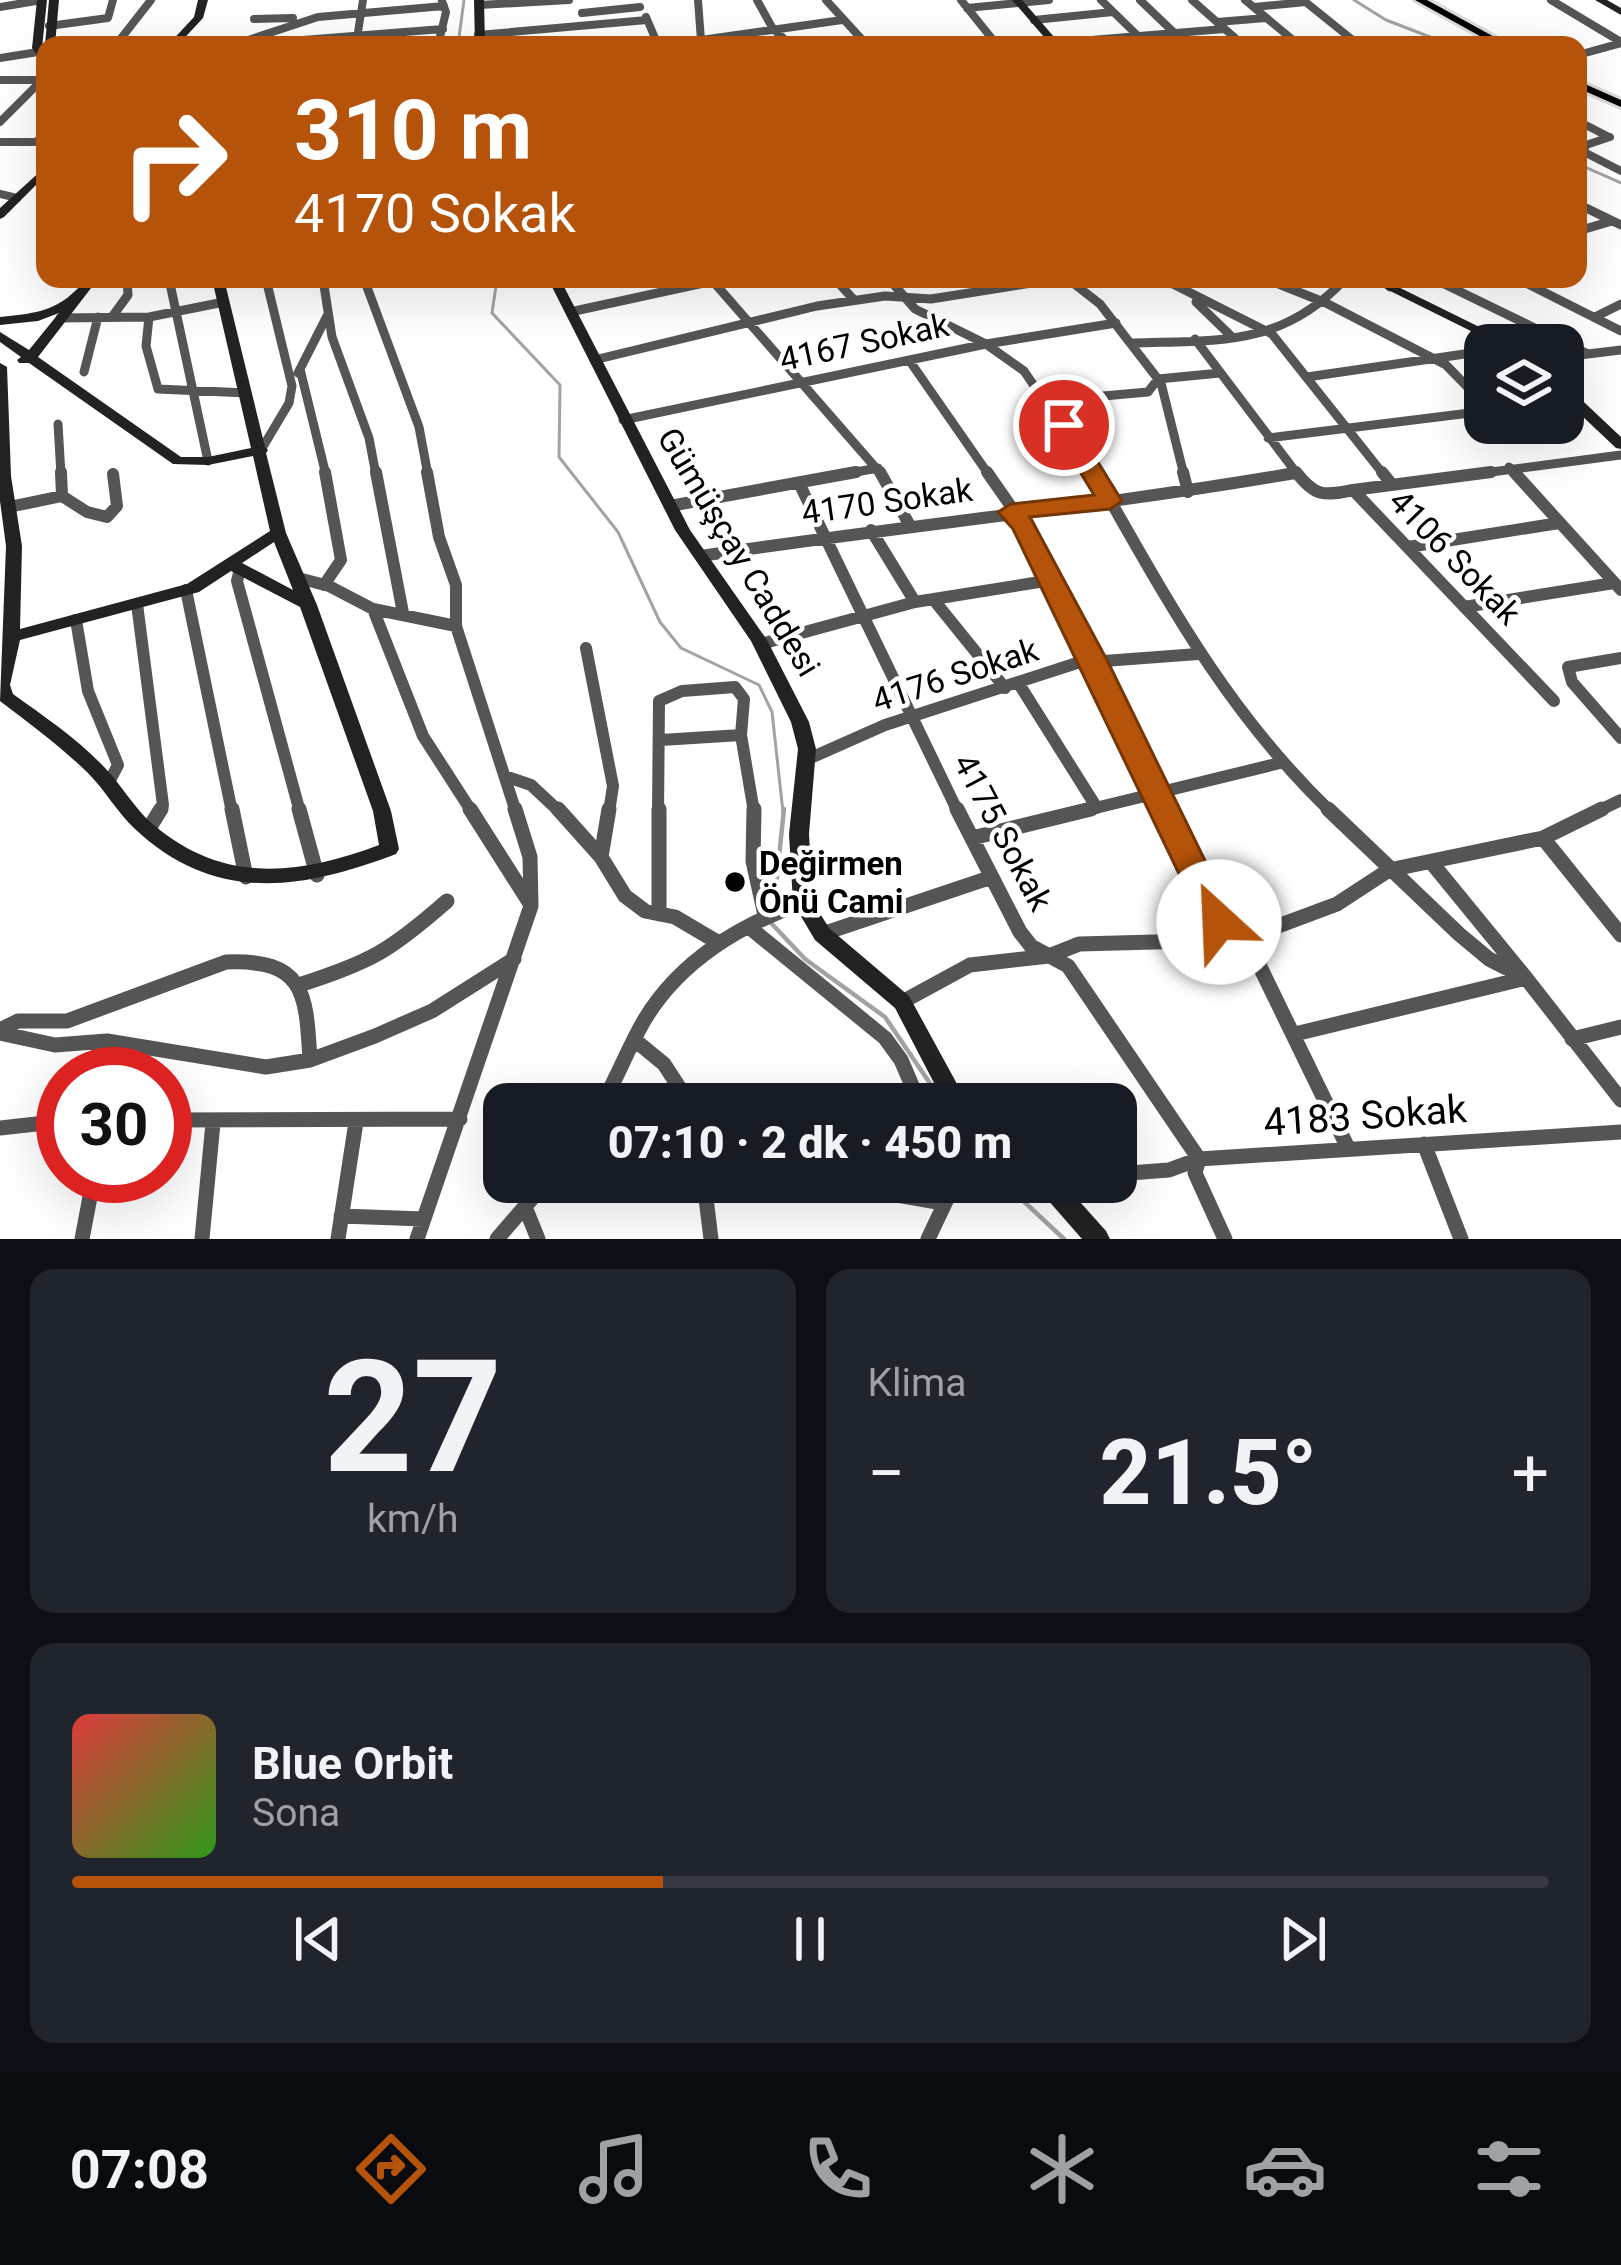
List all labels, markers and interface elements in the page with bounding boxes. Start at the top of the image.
text: 310 m [294,81,532,180]
icon: right [96,84,252,240]
text: 4170 Sokak [294,182,576,245]
street label: 4167 Sokak [776,305,953,379]
map controls [1464,324,1584,444]
button: layers [1464,324,1584,444]
pin [1013,374,1115,476]
icon: arrive [1031,392,1097,458]
street label: Gümüşçay Caddesi [649,421,829,683]
street label: 4170 Sokak [799,470,975,532]
street label: 4106 Sokak [1381,482,1529,633]
street label: 4176 Sokak [867,630,1043,720]
street label: 4175 Sokak [945,747,1061,917]
place label: Değirmen Önü Cami [759,844,904,921]
position arrow [1156,859,1282,985]
marker: Değirmen Önü Cami [722,869,748,895]
speed limit sign: 30 [36,1047,192,1203]
street label: 4183 Sokak [1262,1086,1468,1146]
text: 07:10 · 2 dk · 450 m [608,1116,1012,1169]
text: 27 [323,1326,502,1509]
text: Klima [868,1360,966,1406]
text: 21.5° [1100,1421,1317,1526]
text: − [868,1435,905,1512]
text: + [1512,1435,1549,1512]
text: km/h [367,1496,459,1542]
text: Blue Orbit [252,1737,453,1790]
text: Sona [252,1790,340,1836]
icon: previous [285,1906,351,1972]
icon: pause [777,1906,843,1972]
icon: next [1270,1906,1336,1972]
icon: directions [349,2127,433,2211]
icon: music [572,2127,656,2211]
icon: phone [796,2127,880,2211]
icon: climate [1020,2127,1104,2211]
icon: car [1243,2127,1327,2211]
icon: filters [1467,2127,1551,2211]
text: 07:08 [70,2138,209,2201]

